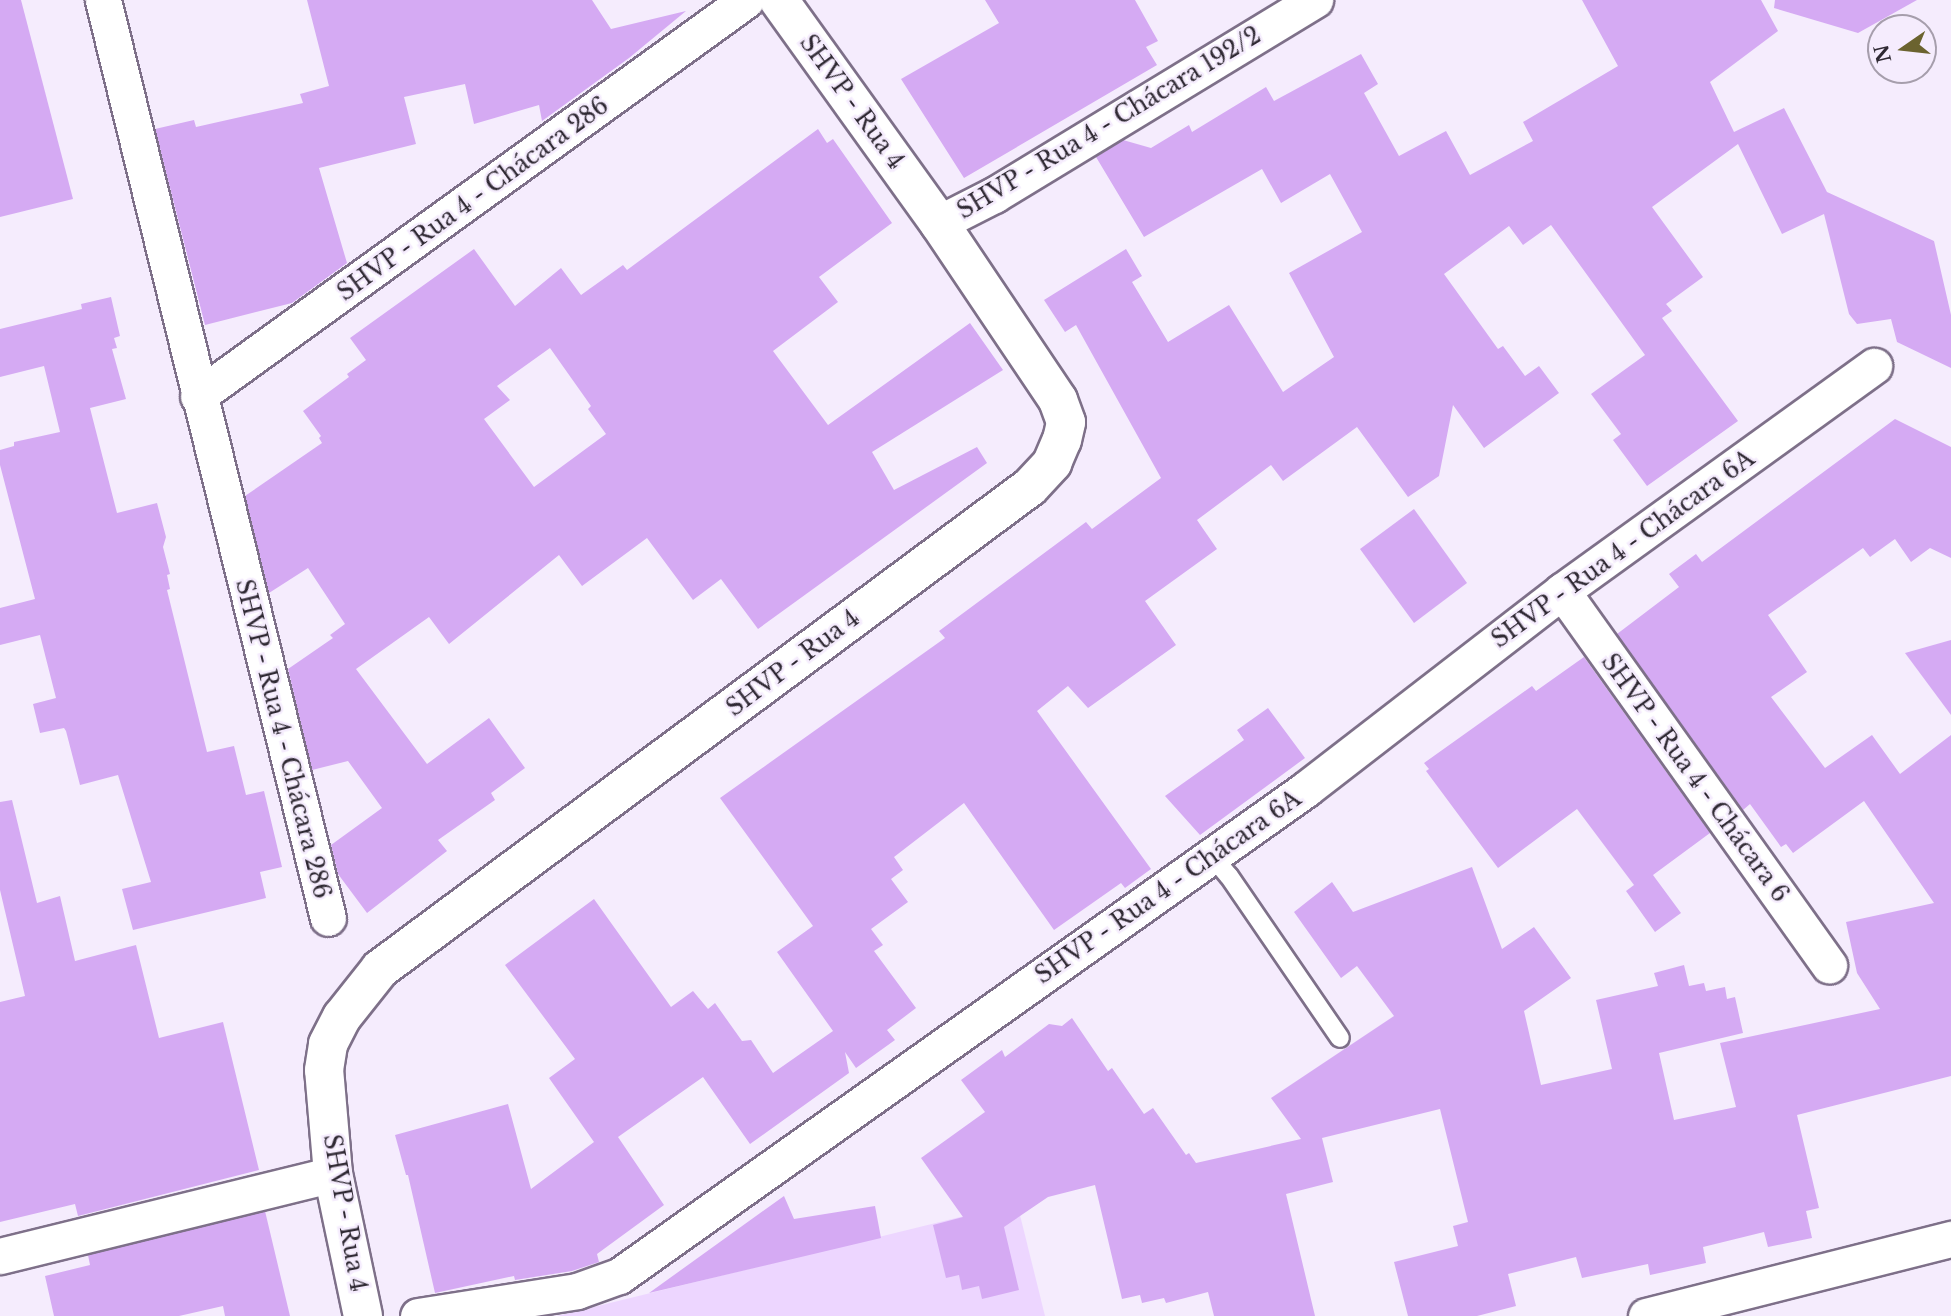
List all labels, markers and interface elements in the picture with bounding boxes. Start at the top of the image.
north arrow [1867,14,1937,84]
street label: SHVP - Rua 4 - Chácara 192/2 [952,21,1266,225]
street label: SHVP - Rua 4 [794,29,910,175]
text: N [1870,42,1896,65]
street label: SHVP - Rua 4 - Chácara 286 [332,91,614,307]
street label: SHVP - Rua 4 - Chácara 6A [1486,444,1760,654]
street label: SHVP - Rua 4 - Chácara 286 [230,576,336,902]
street label: SHVP - Rua 4 [721,604,865,722]
street label: SHVP - Rua 4 - Chácara 6 [1595,648,1795,908]
street label: SHVP - Rua 4 - Chácara 6A [1029,784,1307,990]
street label: SHVP - Rua 4 [318,1132,372,1294]

